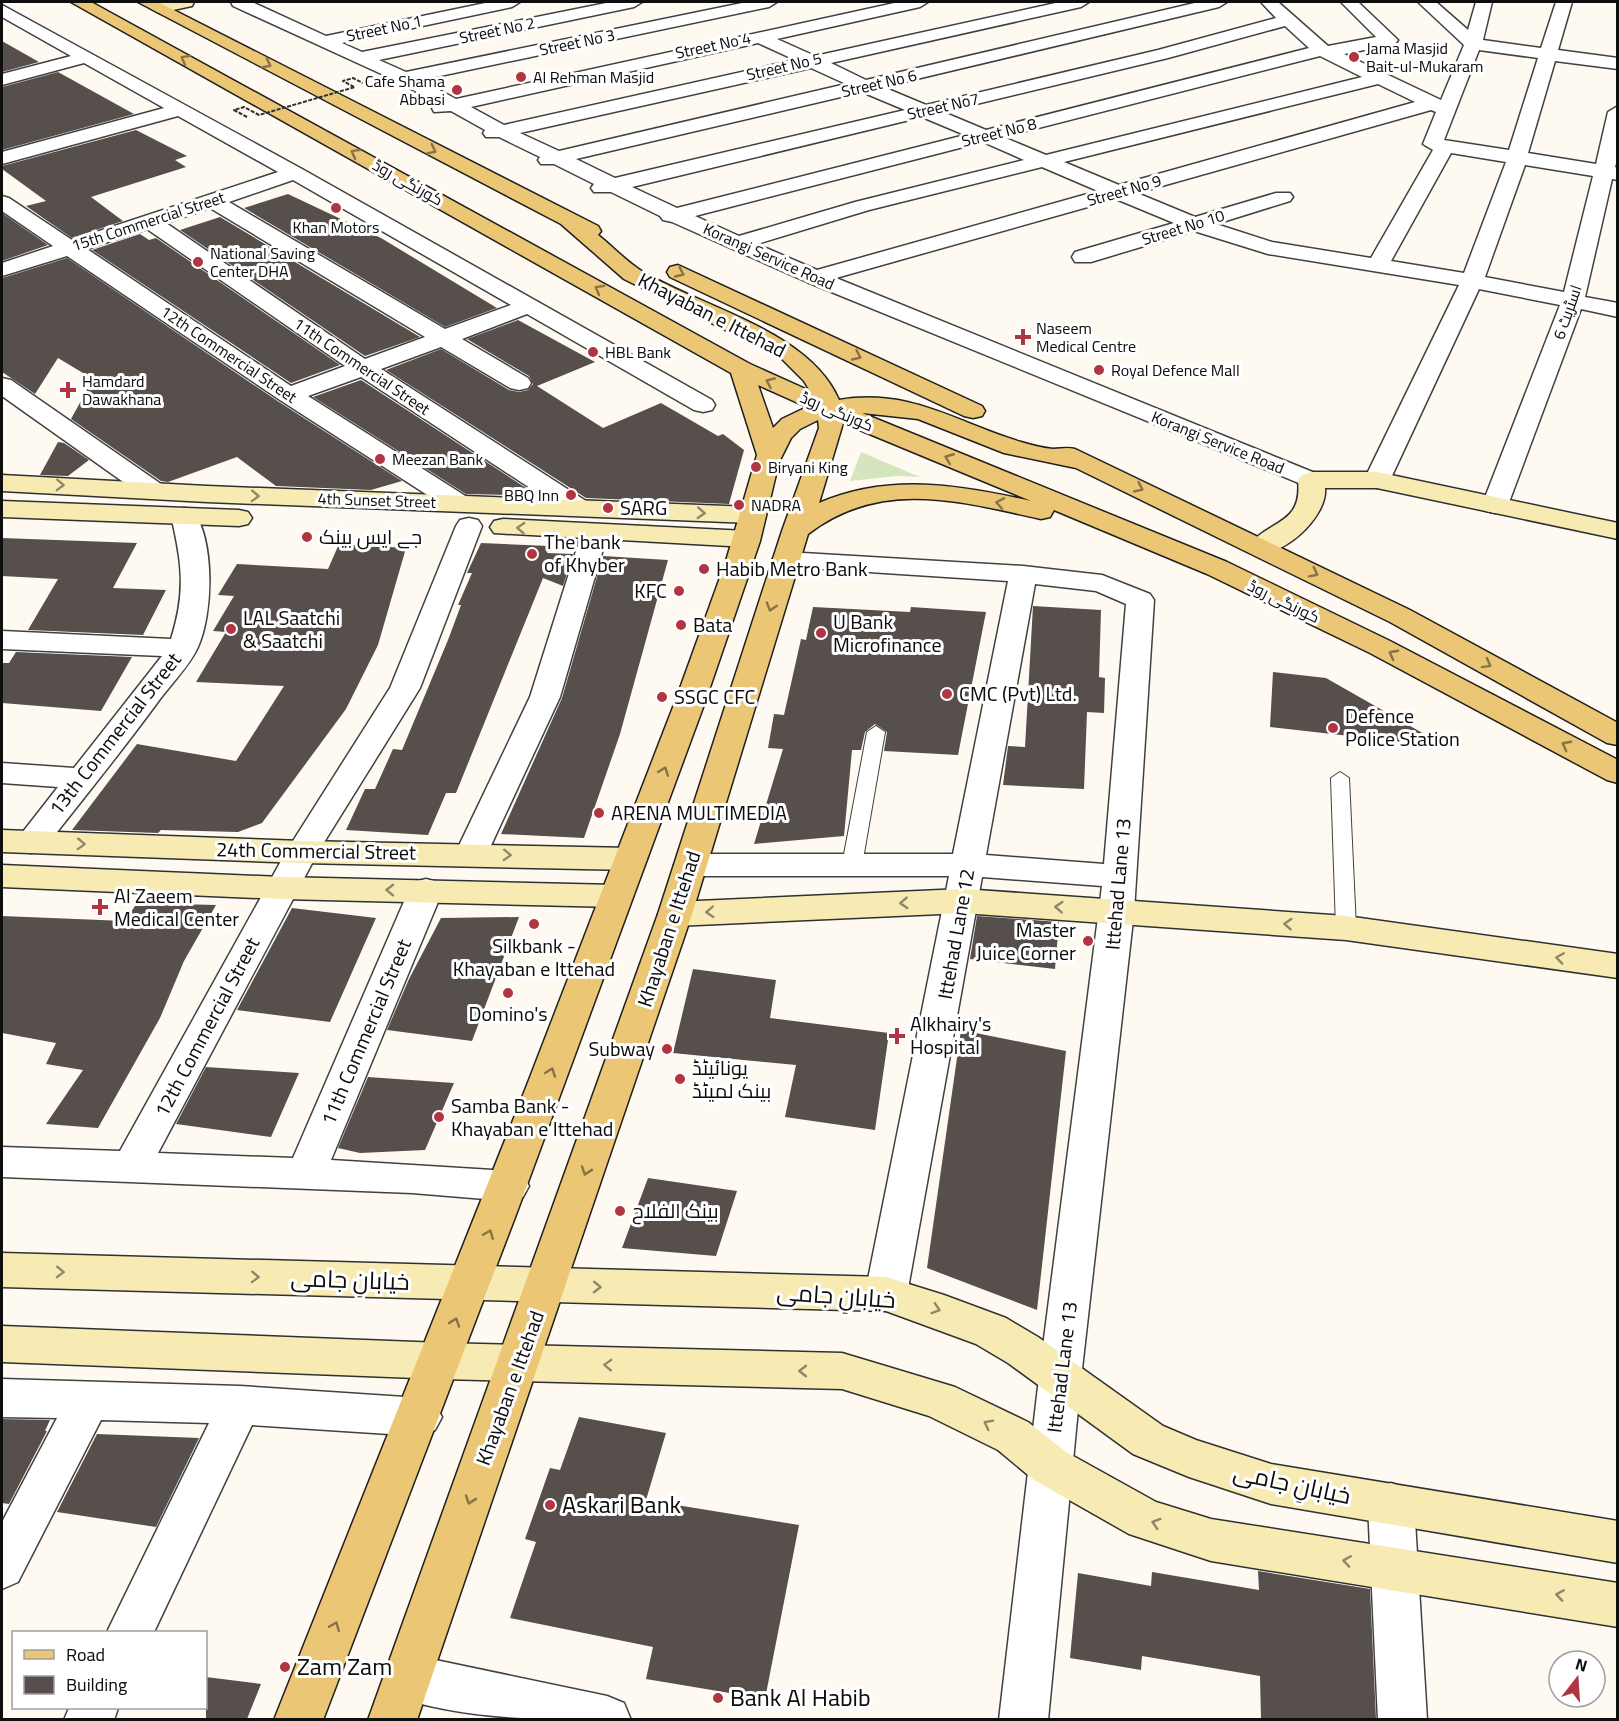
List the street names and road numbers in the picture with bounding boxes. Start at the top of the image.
street label: Street No 1 [343,5,425,51]
street label: Street No 2 [456,7,538,53]
street label: Street No 3 [536,19,618,65]
street label: Street No 4 [672,22,754,68]
street label: Street No 5 [743,43,825,89]
street label: Street No 6 [838,60,920,106]
street label: Street No7 [904,83,982,129]
street label: Street No 8 [958,108,1040,156]
street label: کورنگی روڈ [367,150,449,214]
street label: Street No 9 [1083,165,1165,215]
street label: 15th Commercial Street [67,182,229,260]
street label: Street No 10 [1138,200,1228,254]
street label: Korangi Service Road [698,214,840,298]
street label: Khayaban e Ittehad [632,261,793,368]
street label: اسٹریٹ 6 [1544,280,1590,344]
street label: 12th Commercial Street [154,297,304,411]
street label: 11th Commercial Street [287,309,437,423]
street label: کورنگی روڈ [796,382,878,440]
street label: Korangi Service Road [1147,402,1289,482]
street label: 4th Sunset Street [317,483,437,517]
street label: کورنگی روڈ [1243,571,1325,631]
street label: 13th Commercial Street [38,644,191,824]
street label: Ittehad Lane 13 [1093,817,1142,951]
street label: 24th Commercial Street [216,830,416,871]
street label: Khayaban e Ittehad [626,846,711,1012]
street label: Ittehad Lane 12 [926,866,985,1002]
street label: 12th Commercial Street [143,930,270,1124]
street label: 11th Commercial Street [309,933,422,1131]
street label: خیابانِ جامی [290,1255,410,1304]
street label: خیابانِ جامی [775,1269,897,1322]
street label: Ittehad Lane 13 [1035,1299,1088,1435]
street label: Khayaban e Ittehad [464,1305,555,1470]
street label: خیابانِ جامی [1229,1449,1355,1518]

